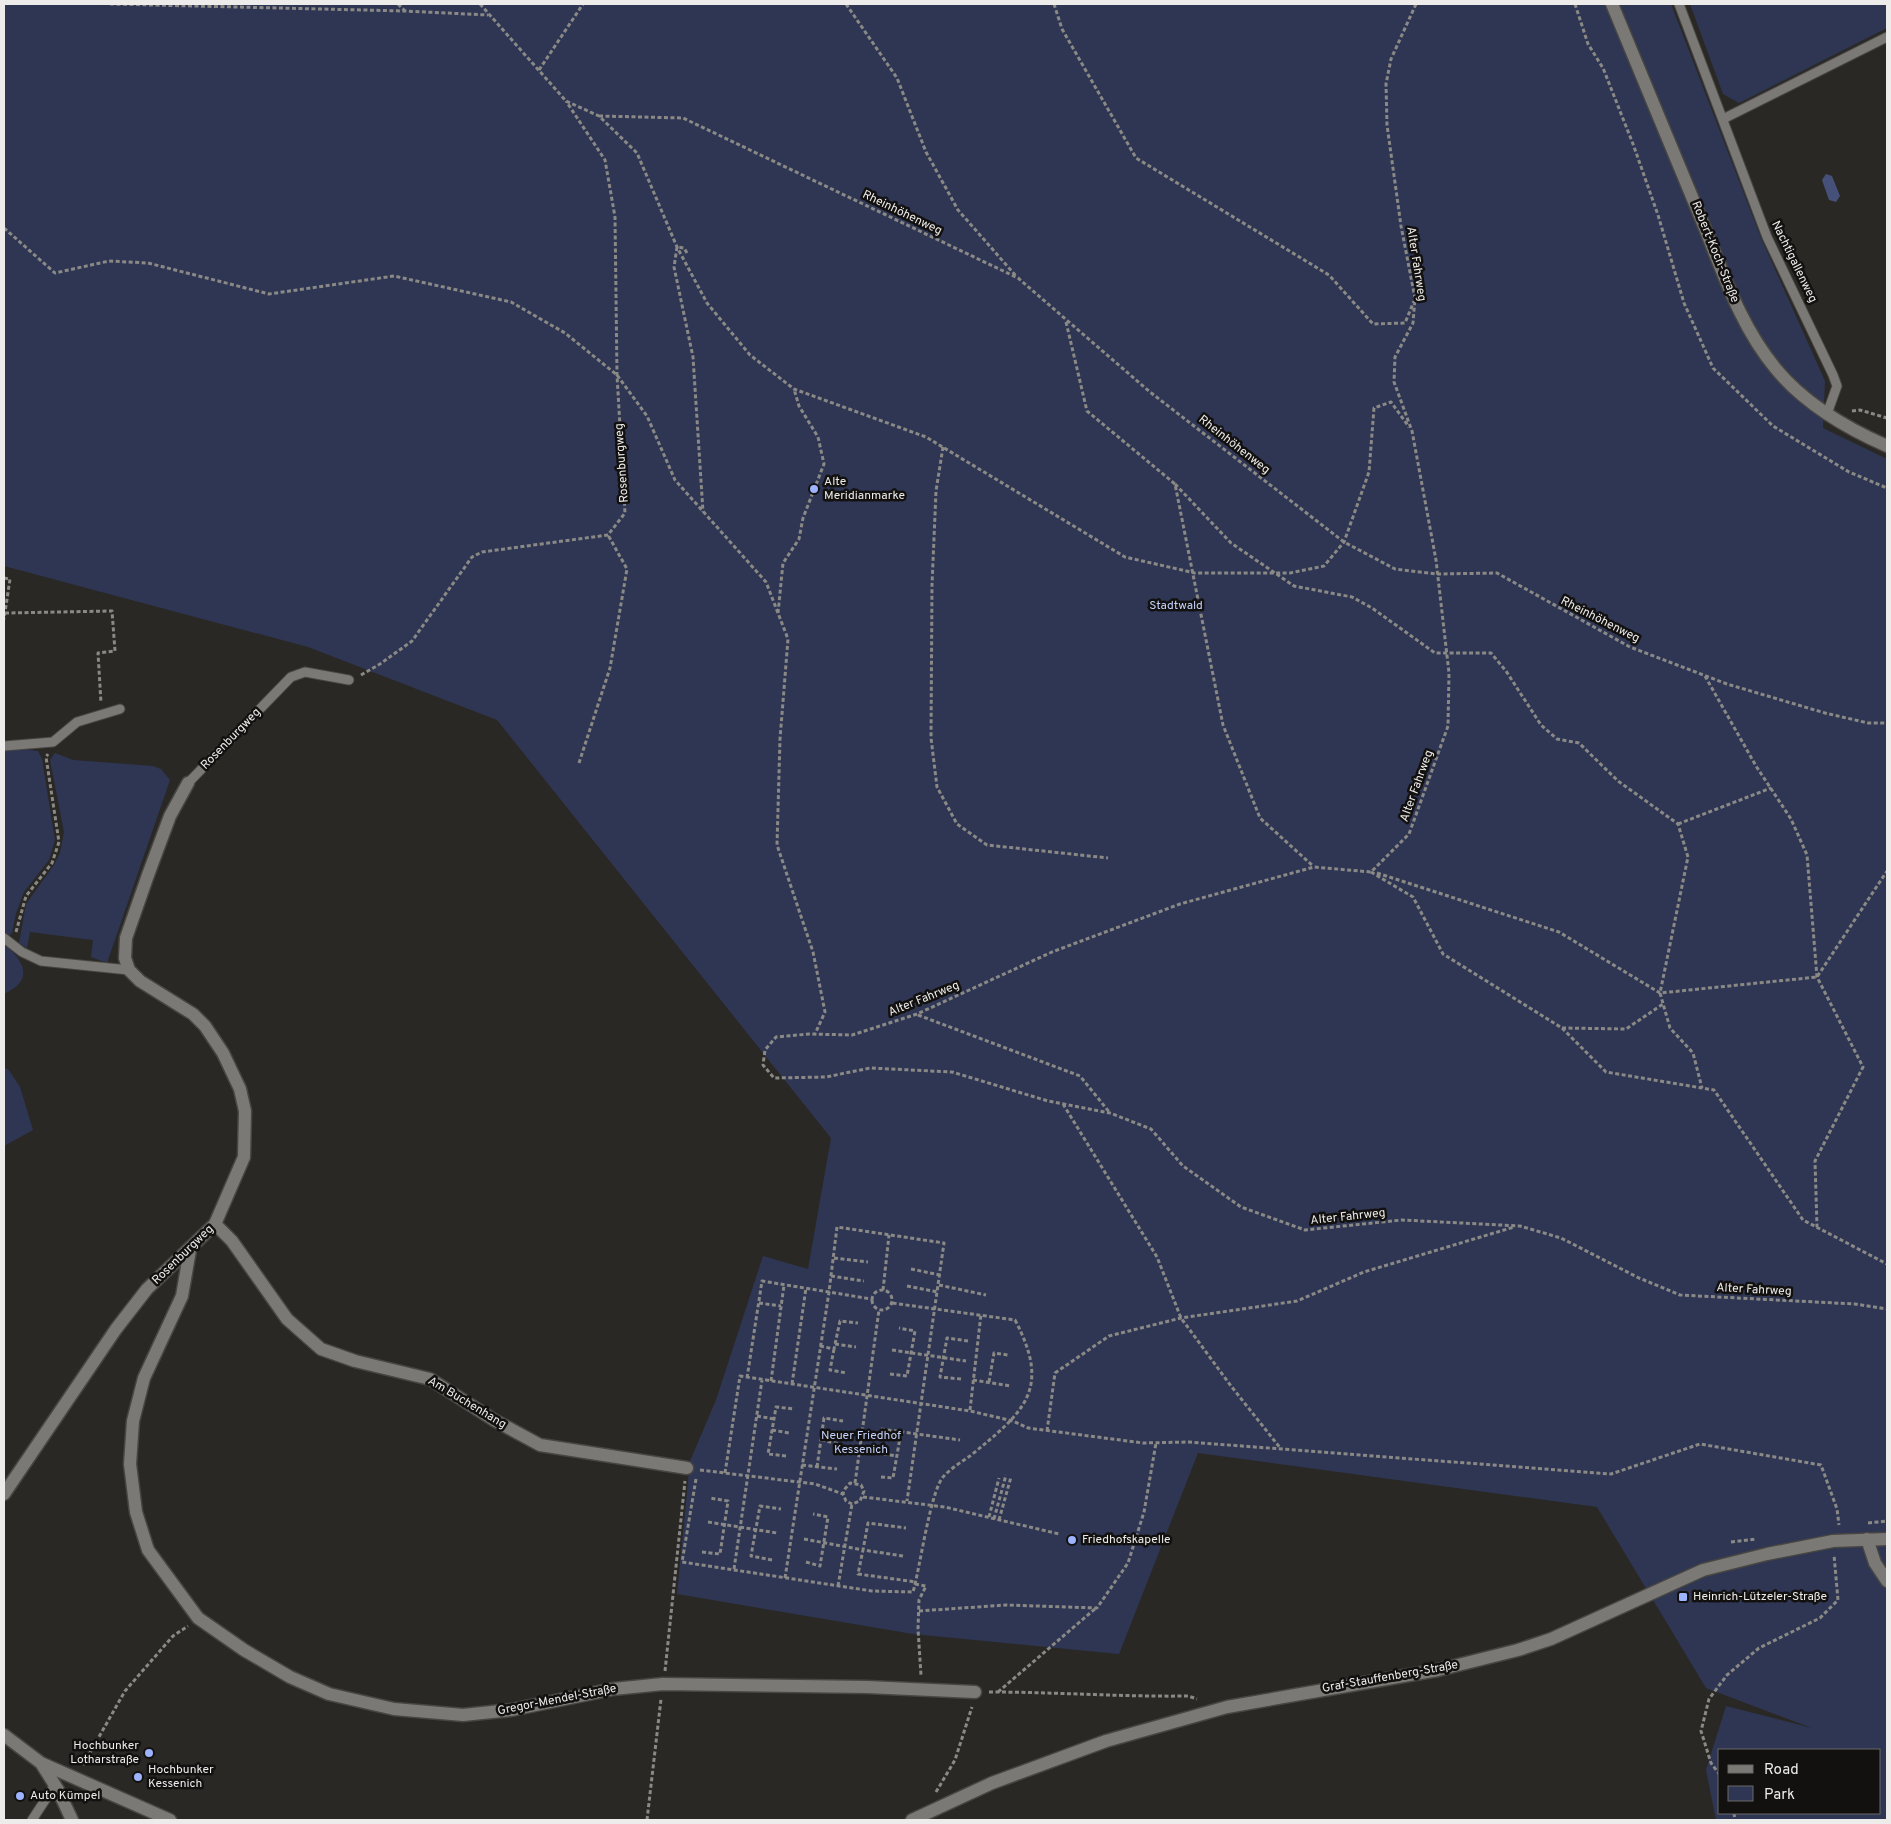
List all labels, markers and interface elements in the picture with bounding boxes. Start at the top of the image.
street label: Rheinhöhenweg [859,187,945,239]
street label: Robert-Koch-Straße [1687,199,1743,305]
street label: Nachtigallenweg [1767,218,1821,306]
street label: Alter Fahrweg [1402,226,1430,302]
street label: Rheinhöhenweg [1195,412,1273,478]
street label: Rosenburgweg [611,423,633,503]
place label: Alte Meridianmarke [824,474,905,504]
marker: Alte Meridianmarke [808,483,820,495]
street label: Rheinhöhenweg [1558,593,1642,647]
park label: Stadtwald [1149,598,1203,614]
street label: Rosenburgweg [198,705,264,773]
street label: Alter Fahrweg [1397,748,1437,824]
street label: Alter Fahrweg [886,977,962,1021]
street label: Alter Fahrweg [1310,1205,1386,1229]
street label: Rosenburgweg [149,1222,217,1288]
street label: Alter Fahrweg [1716,1280,1792,1300]
street label: Am Buchenhang [425,1373,509,1433]
park label: Neuer Friedhof Kessenich [821,1428,901,1458]
place label: Friedhofskapelle [1082,1532,1170,1548]
marker: Friedhofskapelle [1066,1534,1078,1546]
place label: Heinrich-Lützeler-Straße [1693,1589,1827,1605]
marker: Heinrich-Lützeler-Straße [1677,1591,1689,1603]
street label: Graf-Stauffenberg-Straße [1321,1657,1459,1697]
street label: Gregor-Mendel-Straße [496,1681,618,1719]
place label: Hochbunker Lotharstraße [70,1738,139,1768]
marker: Hochbunker Lotharstraße [143,1747,155,1759]
legend [1718,1749,1881,1814]
text: Road [1764,1761,1799,1780]
place label: Hochbunker Kessenich [148,1762,214,1792]
marker: Hochbunker Kessenich [132,1771,144,1783]
text: Park [1764,1786,1795,1805]
place label: Auto Kümpel [30,1788,100,1804]
marker: Auto Kümpel [14,1790,26,1802]

